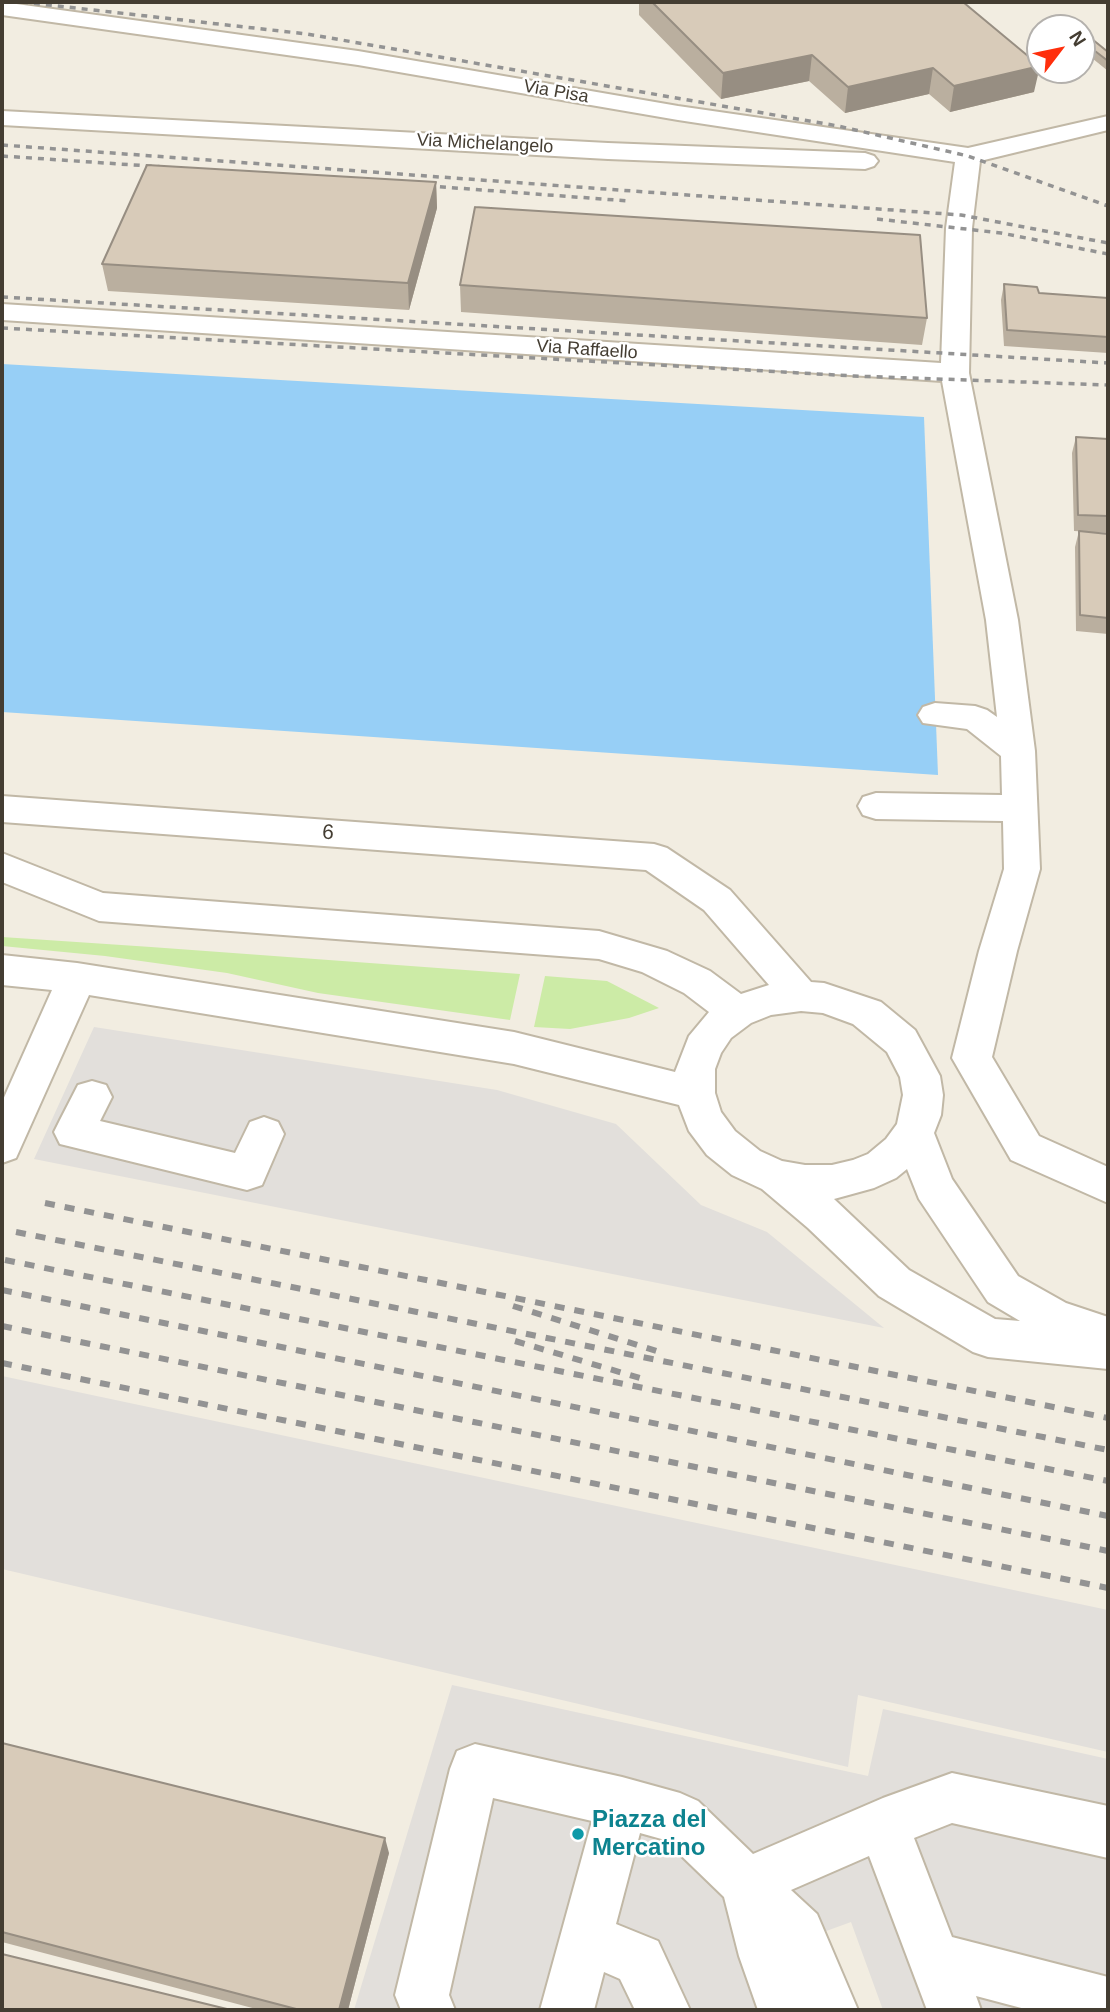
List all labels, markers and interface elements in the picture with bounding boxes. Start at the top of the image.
north arrow [1026,14,1096,84]
text: N [1065,27,1090,50]
street label: Via Pisa [522,76,590,108]
street label: Via Michelangelo [416,130,554,158]
street label: Via Raffaello [536,336,638,364]
street label: 6 [321,820,335,846]
place label: Piazza del Mercatino [592,1806,707,1862]
marker: Piazza del Mercatino [570,1826,586,1842]

